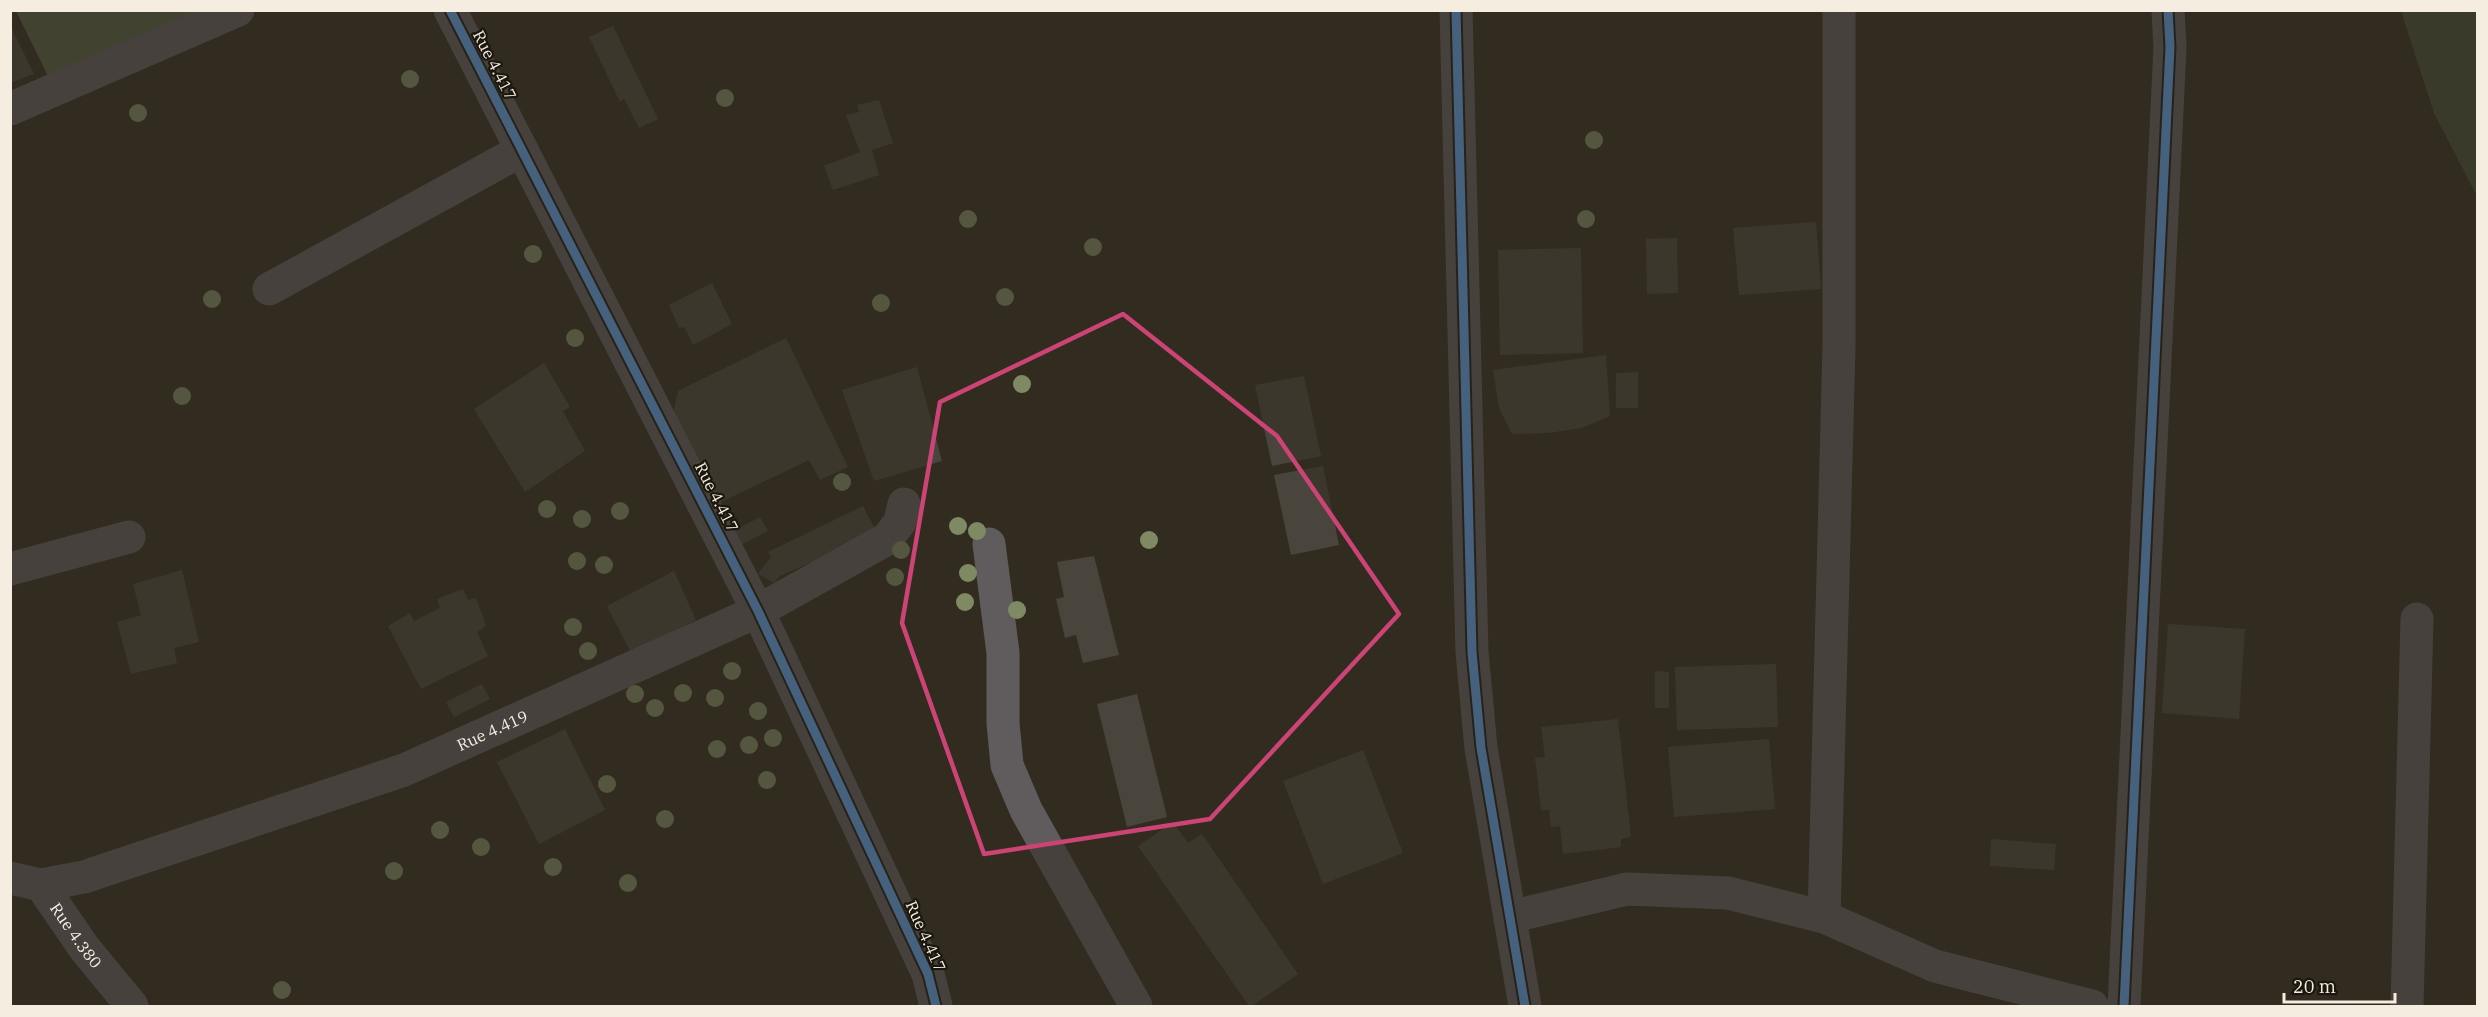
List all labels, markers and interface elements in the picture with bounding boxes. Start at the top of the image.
street label: Rue 4.417 [469,27,521,103]
street label: Rue 4.417 [691,459,743,535]
street label: Rue 4.419 [454,706,531,755]
street label: Rue 4.417 [901,897,951,975]
street label: Rue 4.380 [46,899,106,972]
scale bar [2284,966,2395,1004]
text: 20 m [2293,975,2336,998]

